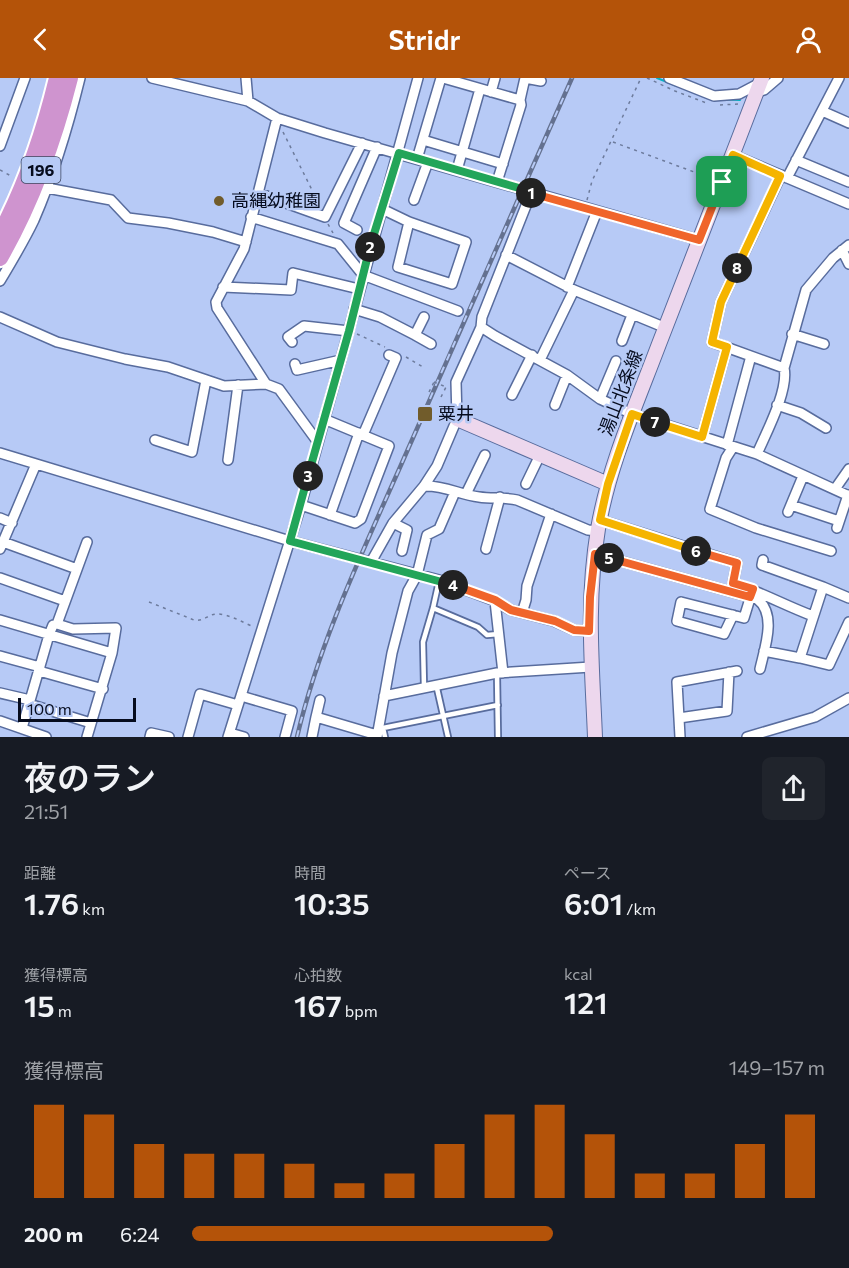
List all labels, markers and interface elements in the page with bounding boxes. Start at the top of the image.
icon: back [24,23,57,56]
text: Stridr [388,23,461,56]
icon: person [792,23,825,56]
pin [696,156,747,207]
road number: 196 [22,157,60,183]
icon: arrive [705,165,738,198]
pin: 1 [516,178,546,208]
text: 1 [527,183,535,202]
place label: 高縄幼稚園 [231,189,321,211]
marker: 高縄幼稚園 [212,194,226,208]
pin: 2 [355,232,385,262]
text: 2 [365,237,375,256]
pin: 8 [722,253,752,283]
text: 8 [732,258,742,277]
street label: 湯山北条線 [594,347,646,439]
place label: 粟井 [438,402,474,424]
marker: 粟井 [416,405,434,423]
pin: 7 [640,407,670,437]
text: 7 [651,412,659,431]
pin: 3 [293,461,323,491]
text: 3 [303,466,313,485]
pin: 6 [681,536,711,566]
text: 6 [691,541,701,560]
pin: 5 [594,543,624,573]
text: 5 [604,548,614,567]
pin: 4 [438,570,468,600]
text: 4 [448,575,458,594]
scale bar [18,695,136,722]
text: 100 m [27,699,72,718]
text: 夜のラン [24,756,156,797]
button: share [762,757,825,820]
text: 21:51 [24,799,68,823]
text: 距離 [24,863,56,882]
text: 時間 [294,863,326,882]
text: ペース [564,863,611,882]
text: 1.76 [24,884,79,921]
text: 10:35 [294,884,370,921]
text: 6:01 [564,884,623,921]
text: km [79,899,105,918]
text: /km [623,899,656,918]
text: kcal [564,964,593,983]
text: 獲得標高 [24,965,88,984]
text: 心拍数 [294,965,342,984]
text: 121 [564,983,608,1020]
text: 15 [24,986,55,1023]
text: 167 [294,986,342,1023]
text: m [55,1001,72,1020]
text: bpm [342,1001,378,1020]
text: 149–157 m [729,1055,825,1079]
text: 獲得標高 [24,1058,104,1082]
text: 200 m [24,1222,83,1246]
text: 6:24 [120,1222,160,1246]

